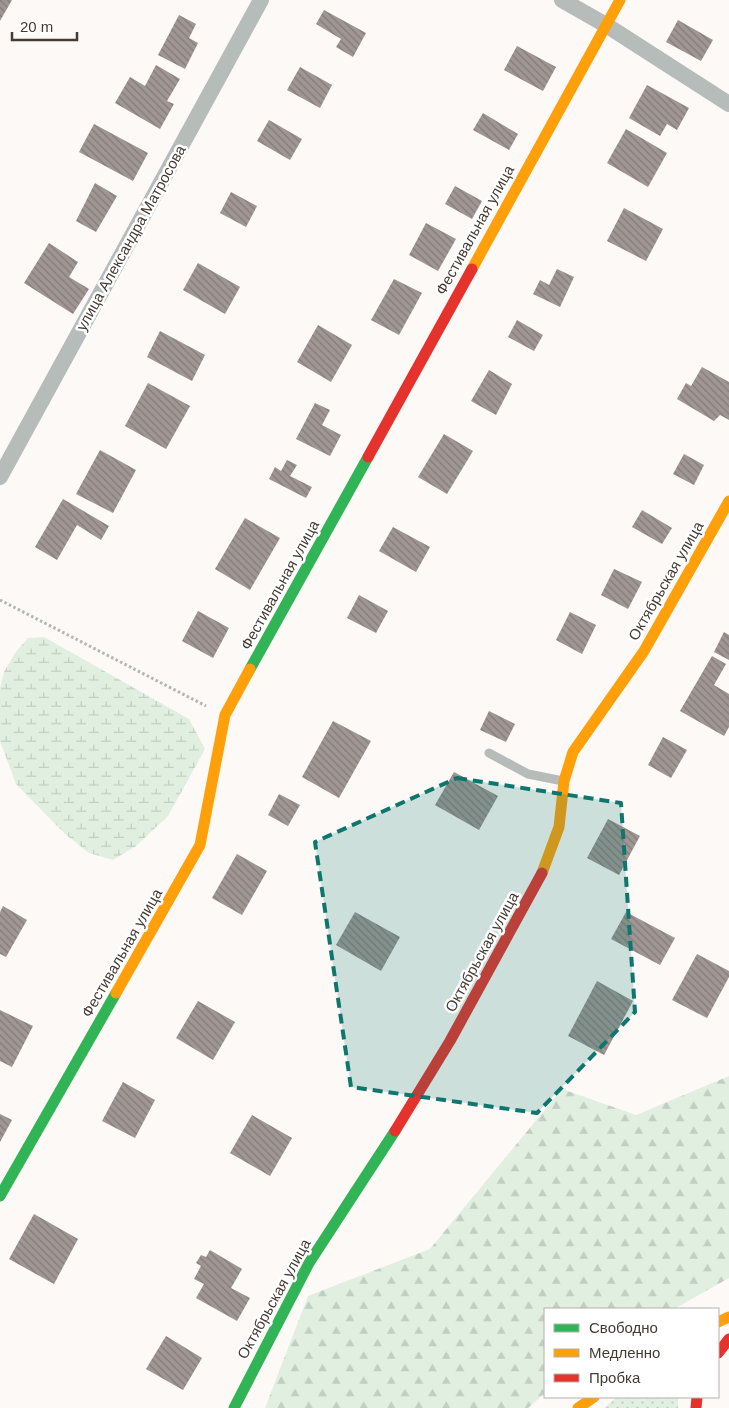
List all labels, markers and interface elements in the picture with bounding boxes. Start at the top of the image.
scale bar [12,10,78,42]
text: 20 m [20,18,53,35]
street label: улица Александра Матросова [72,142,189,333]
street label: Фестивальная улица [432,161,518,297]
street label: Фестивальная улица [237,516,323,652]
street label: Октябрьская улица [625,518,707,643]
street label: Фестивальная улица [78,885,166,1020]
street label: Октябрьская улица [442,888,522,1015]
street label: Октябрьская улица [234,1235,314,1362]
legend [544,1308,719,1398]
text: Свободно [589,1319,658,1336]
text: Медленно [589,1344,660,1361]
text: Пробка [589,1369,641,1386]

